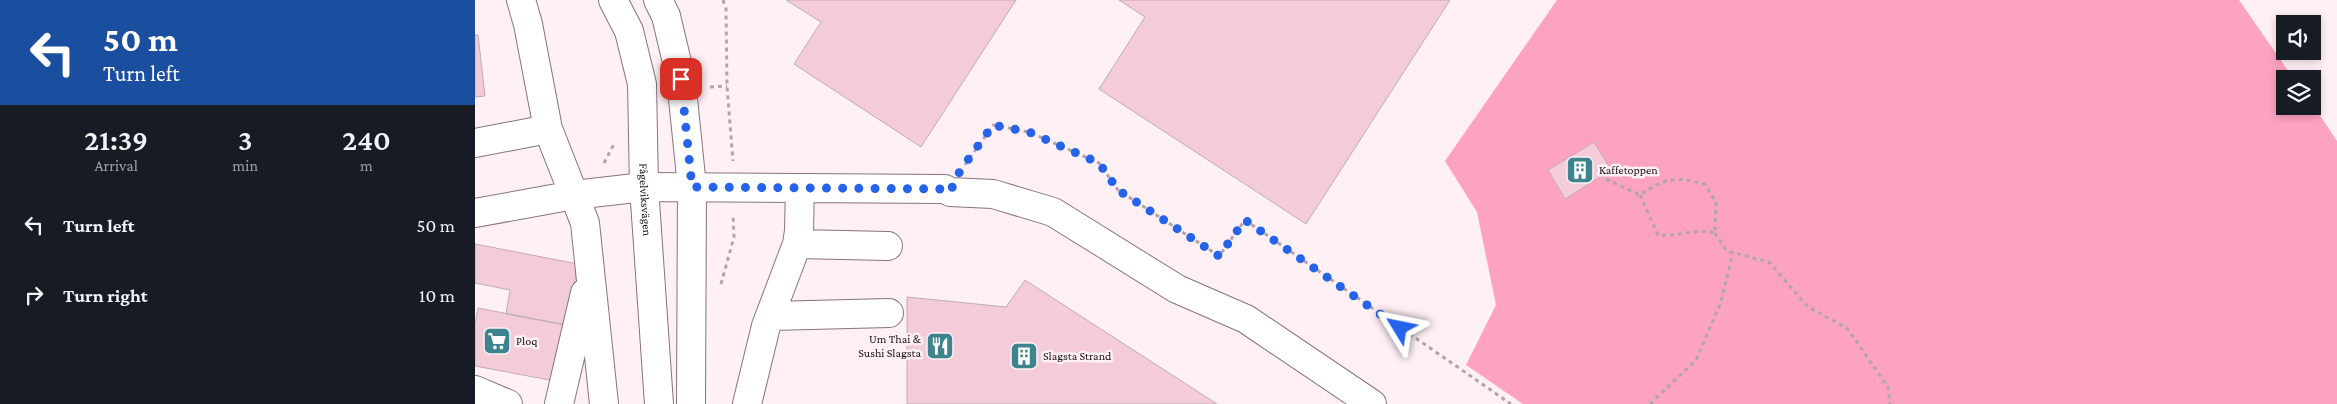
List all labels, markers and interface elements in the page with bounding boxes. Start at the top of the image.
map controls [2276,15,2321,115]
button: sound [2276,15,2321,60]
icon: left [20,20,85,85]
text: 50 m [103,20,178,59]
pin [660,58,702,100]
text: Turn left [103,61,180,86]
icon: arrive [667,65,695,93]
button: layers [2276,70,2321,115]
text: 21:39 [84,123,148,156]
text: 3 [238,123,252,156]
text: 240 [342,123,391,156]
building icon: Kaffetoppen [1565,155,1595,185]
text: Arrival [94,157,138,174]
text: min [232,157,258,174]
text: m [360,157,373,174]
street label: Fågelviksvägen [637,163,654,237]
place label: Kaffetoppen [1599,163,1658,177]
icon: left [20,211,48,239]
text: Turn left [63,215,135,236]
text: 50 m [416,215,455,236]
icon: right [20,281,48,309]
text: Turn right [63,285,148,306]
text: 10 m [419,285,455,306]
position arrow [1373,301,1425,353]
supermarket icon: Ploq [482,326,512,356]
restaurant icon: Um Thai & Sushi Slagsta [925,331,955,361]
place label: Um Thai & Sushi Slagsta [858,332,922,360]
place label: Ploq [516,334,538,348]
building icon: Slagsta Strand [1009,341,1039,371]
place label: Slagsta Strand [1043,349,1112,363]

